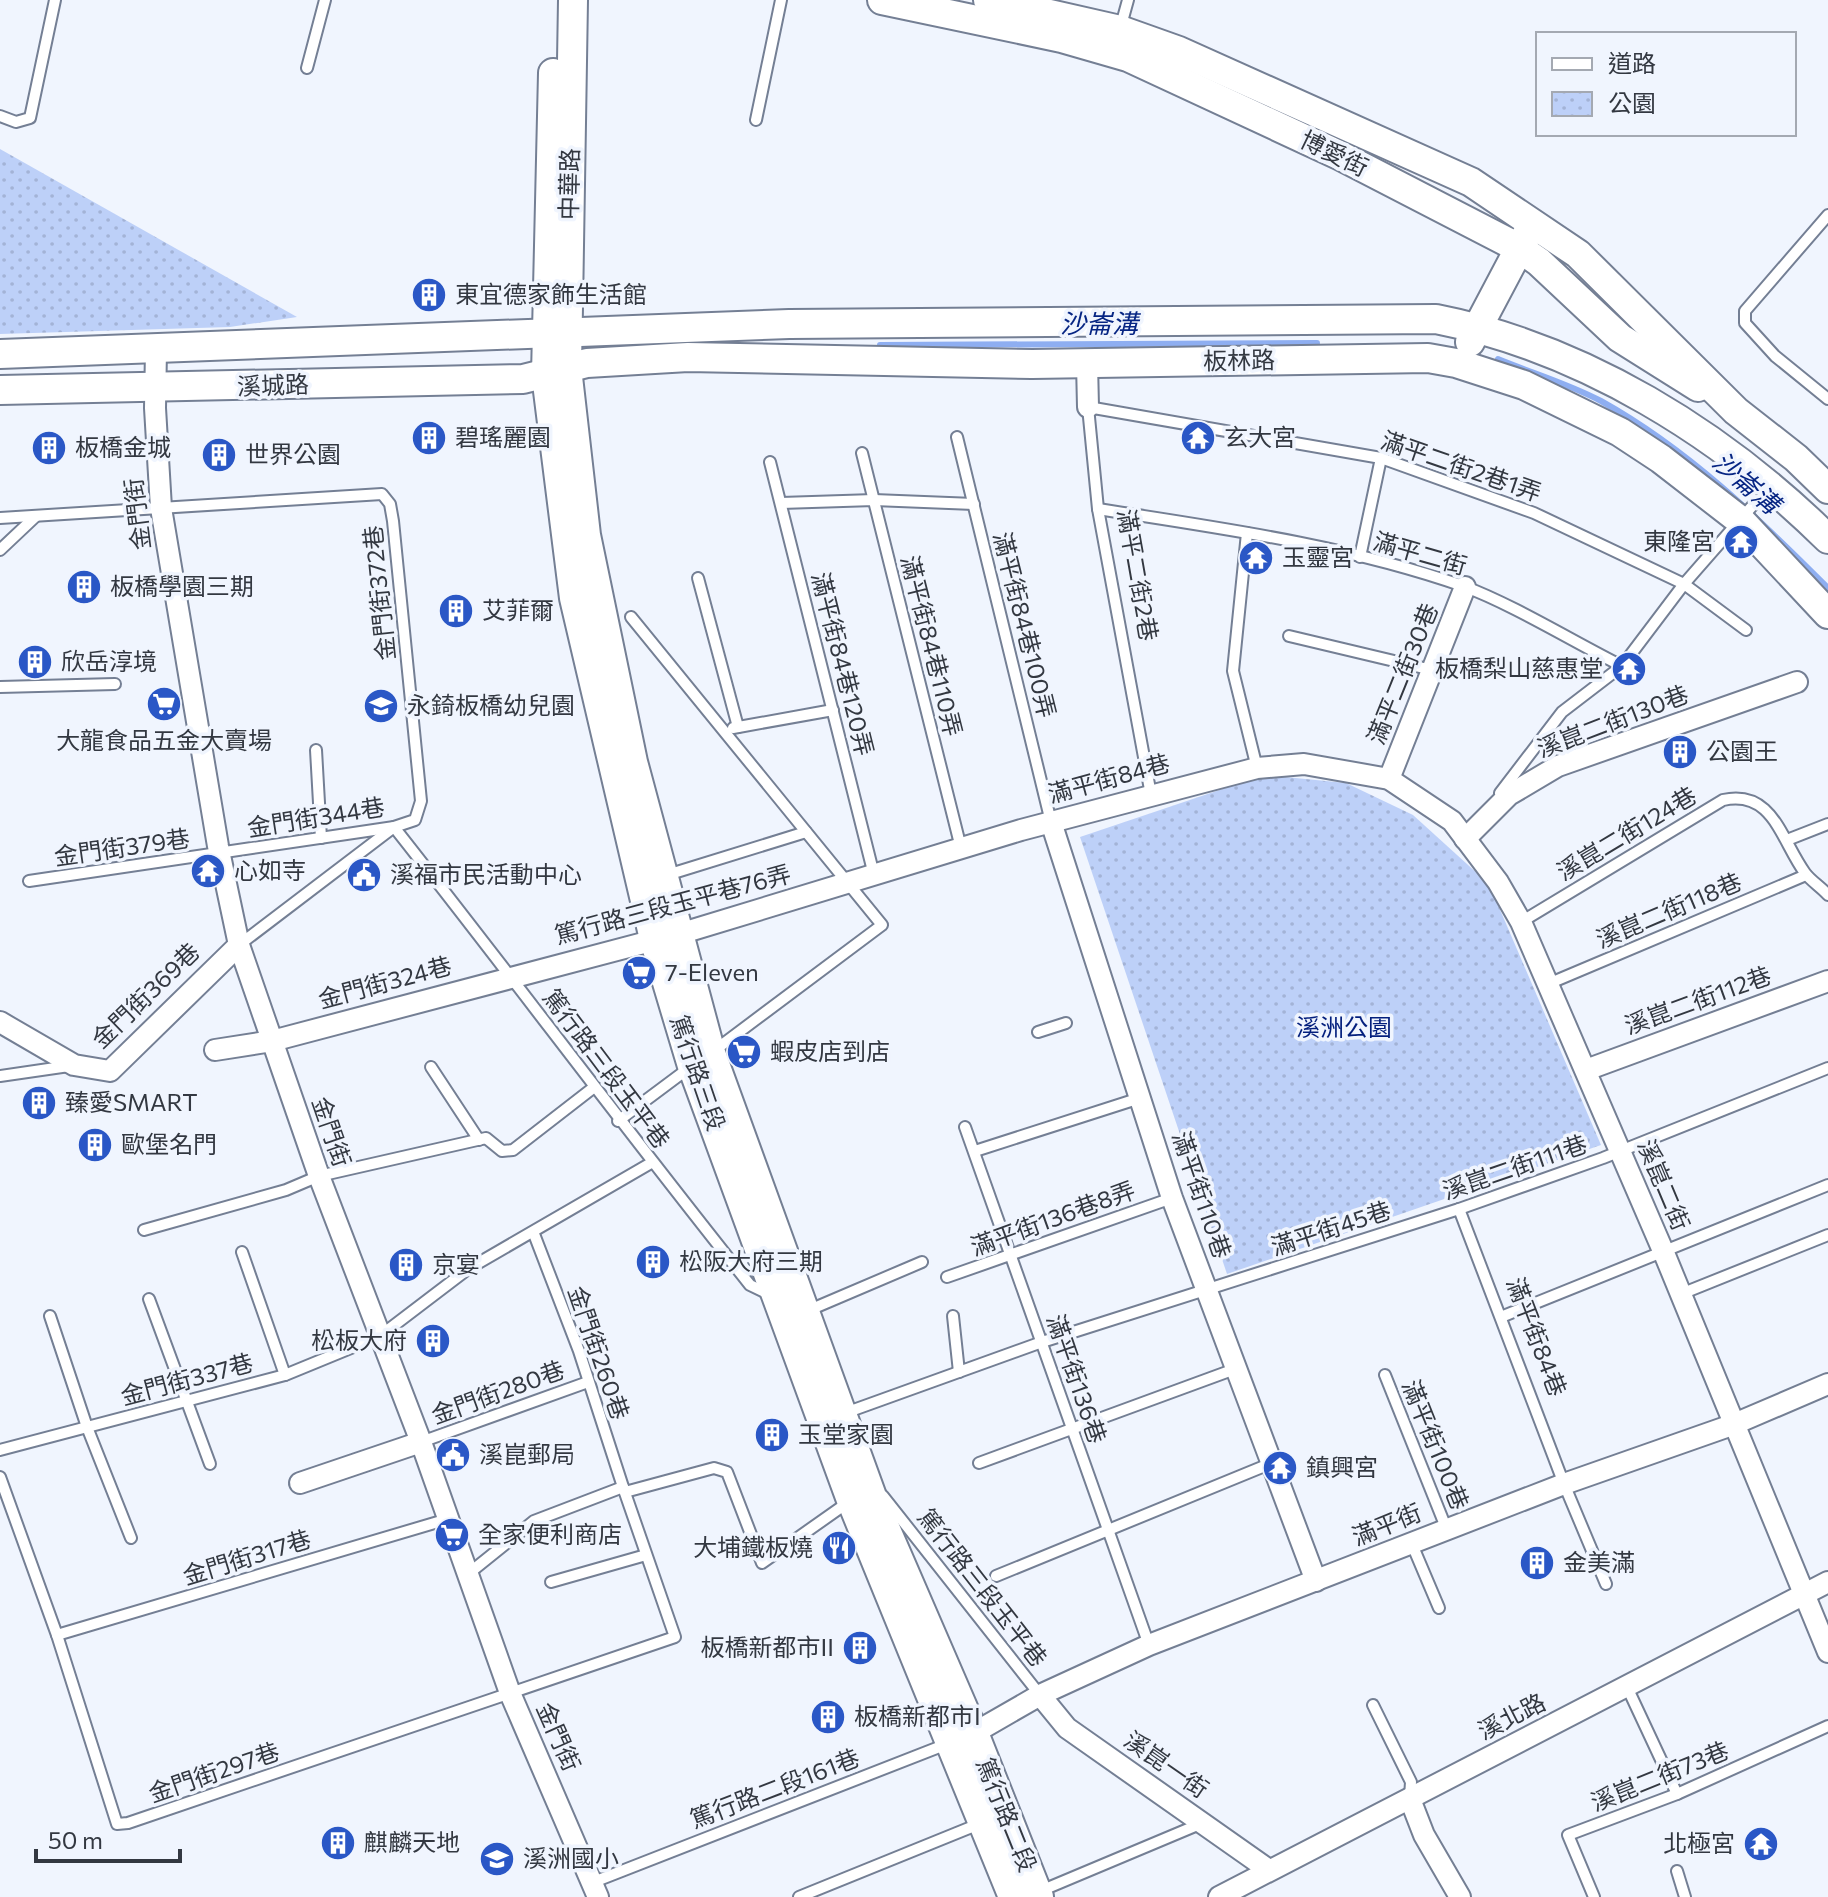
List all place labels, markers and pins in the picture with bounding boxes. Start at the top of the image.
building icon: 東宜德家飾生活館 [410,276,448,314]
place label: 東宜德家飾生活館 [455,279,647,308]
building icon: 碧瑤麗園 [410,419,448,457]
temple icon: 玄大宮 [1179,419,1217,457]
place label: 碧瑤麗園 [455,422,551,451]
place label: 玄大宮 [1224,422,1296,451]
building icon: 板橋金城 [30,429,68,467]
place label: 板橋金城 [75,432,171,461]
building icon: 世界公園 [200,436,238,474]
place label: 世界公園 [245,439,341,468]
temple icon: 東隆宮 [1722,523,1760,561]
place label: 東隆宮 [1643,526,1715,555]
temple icon: 玉靈宮 [1237,539,1275,577]
place label: 玉靈宮 [1282,542,1354,571]
building icon: 板橋學園三期 [65,568,103,606]
place label: 板橋學園三期 [110,571,254,600]
building icon: 艾菲爾 [437,592,475,630]
place label: 艾菲爾 [482,595,554,624]
building icon: 欣岳淳境 [16,643,54,681]
place label: 欣岳淳境 [61,646,157,675]
temple icon: 板橋梨山慈惠堂 [1610,650,1648,688]
place label: 板橋梨山慈惠堂 [1435,653,1603,682]
supermarket icon: 大龍食品五金大賣場 [145,685,183,723]
school or university icon: 永錡板橋幼兒園 [362,687,400,725]
place label: 永錡板橋幼兒園 [407,690,575,719]
place label: 大龍食品五金大賣場 [56,725,272,754]
building icon: 公園王 [1661,733,1699,771]
place label: 公園王 [1706,736,1778,765]
temple icon: 心如寺 [189,852,227,890]
place label: 心如寺 [234,855,306,884]
public building icon: 溪福市民活動中心 [345,856,383,894]
place label: 溪福市民活動中心 [390,859,582,888]
supermarket icon: 7-Eleven [620,954,658,992]
place label: 7-Eleven [665,957,759,986]
supermarket icon: 蝦皮店到店 [725,1033,763,1071]
place label: 蝦皮店到店 [770,1036,890,1065]
building icon: 臻愛SMART [20,1084,58,1122]
place label: 臻愛SMART [65,1087,198,1116]
building icon: 歐堡名門 [76,1126,114,1164]
place label: 歐堡名門 [121,1129,217,1158]
building icon: 松阪大府三期 [634,1243,672,1281]
building icon: 京宴 [387,1246,425,1284]
place label: 松阪大府三期 [679,1246,823,1275]
place label: 京宴 [432,1249,480,1278]
building icon: 松板大府 [414,1322,452,1360]
place label: 松板大府 [311,1325,407,1354]
building icon: 玉堂家園 [753,1416,791,1454]
place label: 玉堂家園 [798,1419,894,1448]
public building icon: 溪崑郵局 [434,1436,472,1474]
place label: 溪崑郵局 [479,1439,575,1468]
temple icon: 鎮興宮 [1261,1449,1299,1487]
place label: 鎮興宮 [1306,1452,1378,1481]
supermarket icon: 全家便利商店 [433,1516,471,1554]
place label: 全家便利商店 [478,1519,622,1548]
restaurant icon: 大埔鐵板燒 [820,1529,858,1567]
place label: 大埔鐵板燒 [693,1532,813,1561]
building icon: 金美滿 [1518,1544,1556,1582]
place label: 金美滿 [1563,1547,1635,1576]
building icon: 板橋新都市II [841,1629,879,1667]
place label: 板橋新都市II [701,1632,834,1661]
building icon: 板橋新都市I [809,1698,847,1736]
place label: 板橋新都市I [854,1701,981,1730]
building icon: 麒麟天地 [319,1824,357,1862]
temple icon: 北極宮 [1742,1825,1780,1863]
place label: 麒麟天地 [364,1827,460,1856]
place label: 北極宮 [1663,1828,1735,1857]
school or university icon: 溪洲國小 [478,1840,516,1878]
place label: 溪洲國小 [523,1843,619,1872]

